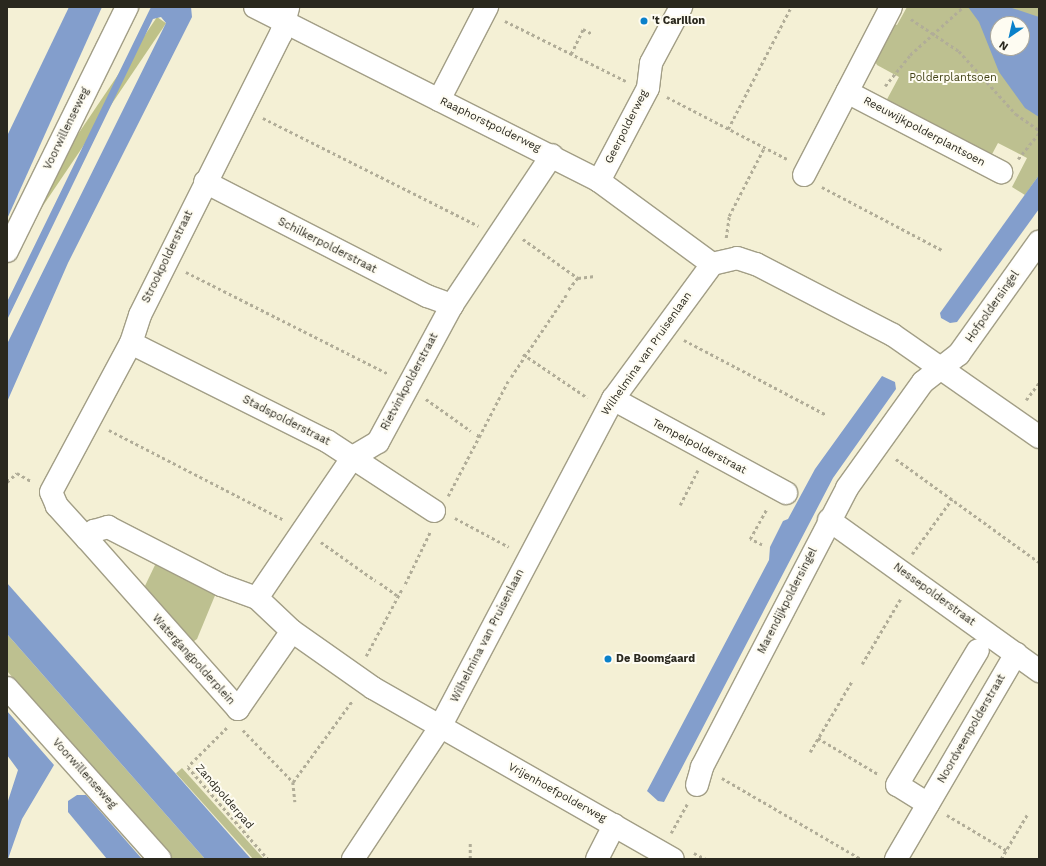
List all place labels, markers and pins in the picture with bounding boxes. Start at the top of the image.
place label: 't Carillon [652,14,705,28]
marker: 't Carillon [639,16,649,26]
place label: De Boomgaard [616,652,695,666]
marker: De Boomgaard [603,654,613,664]

